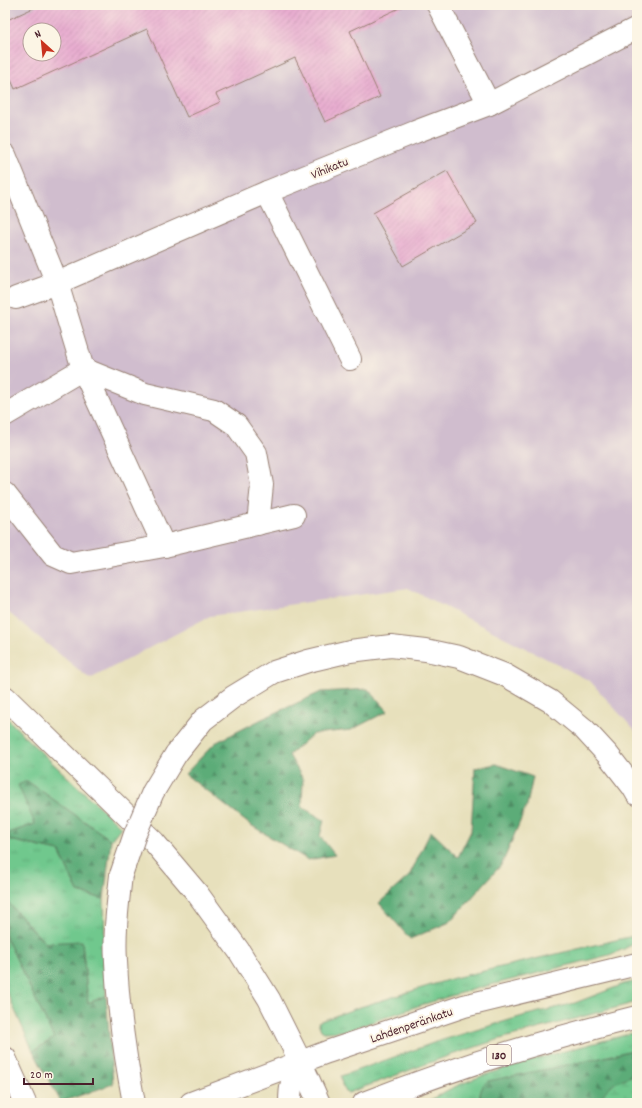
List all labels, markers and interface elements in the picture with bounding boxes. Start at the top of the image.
north arrow [22,22,62,62]
text: N [32,26,45,43]
street label: Vihikatu [308,153,351,185]
street label: Lahdenperänkatu [368,1003,456,1049]
road number: 130 [487,1045,511,1065]
scale bar [24,1060,93,1086]
text: 20 m [30,1067,53,1084]

